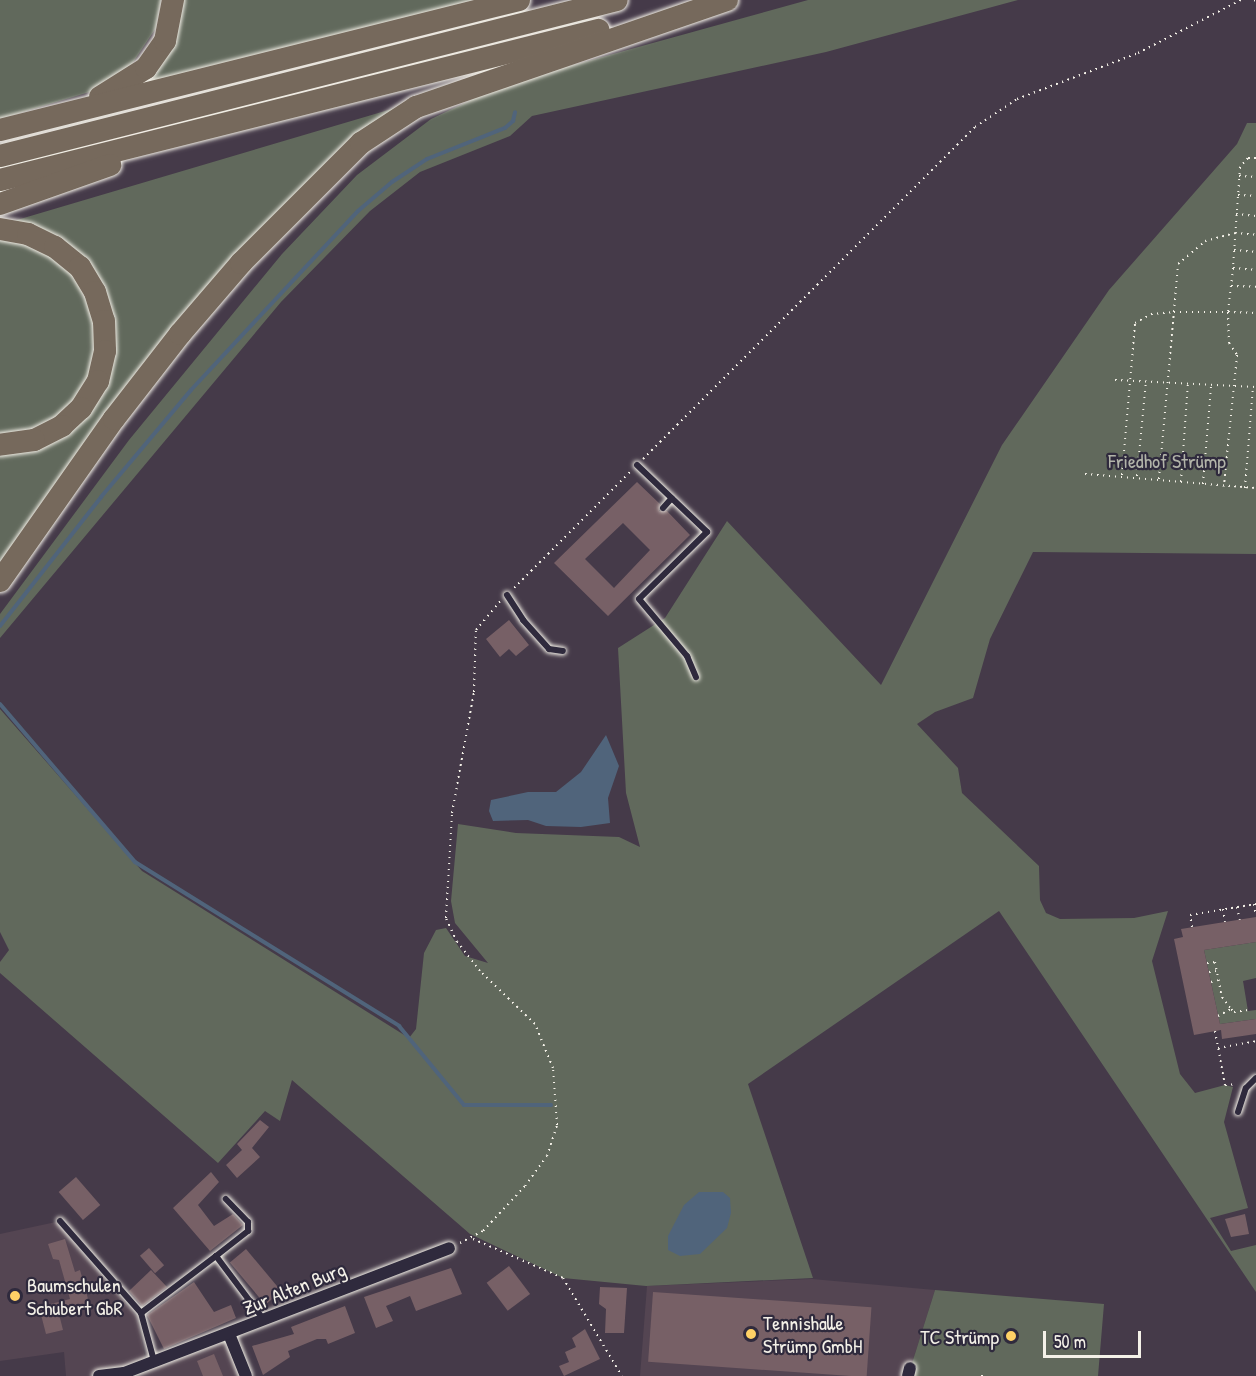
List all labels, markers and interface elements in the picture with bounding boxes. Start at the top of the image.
park label: Friedhof Strümp [1108,448,1226,472]
street label: Zur Alten Burg [239,1257,349,1319]
place label: Baumschulen Schubert GbR [27,1272,123,1319]
marker: Baumschulen Schubert GbR [8,1289,22,1303]
place label: Tennishalle Strümp GmbH [763,1310,862,1357]
scale bar [1046,1319,1144,1357]
place label: TC Strümp [920,1324,999,1348]
marker: Tennishalle Strümp GmbH [744,1327,758,1341]
marker: TC Strümp [1004,1329,1018,1343]
text: 50 m [1054,1329,1086,1354]

